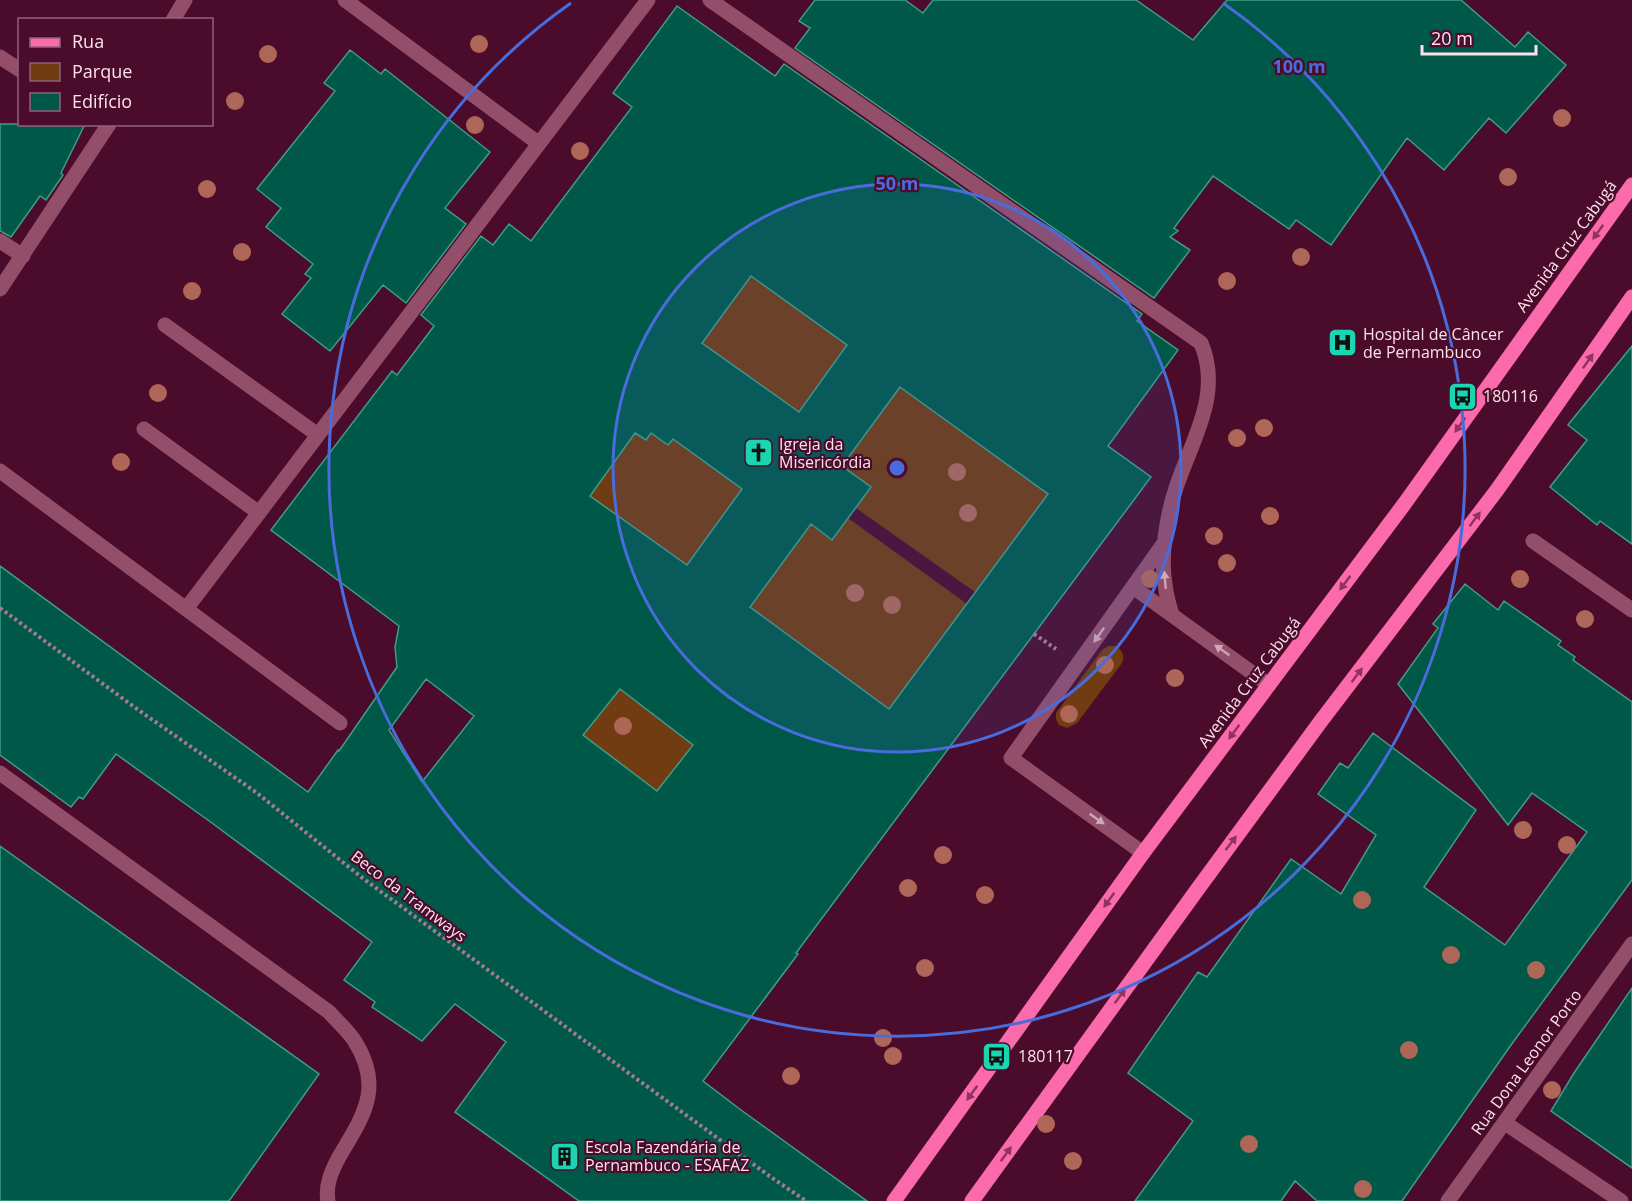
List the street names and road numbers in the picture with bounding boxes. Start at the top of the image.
street label: Avenida Cruz Cabugá [1511,176,1621,316]
street label: Avenida Cruz Cabugá [1193,612,1305,752]
street label: Beco da Tramways [347,845,471,947]
street label: Rua Dona Leonor Porto [1466,985,1586,1139]

